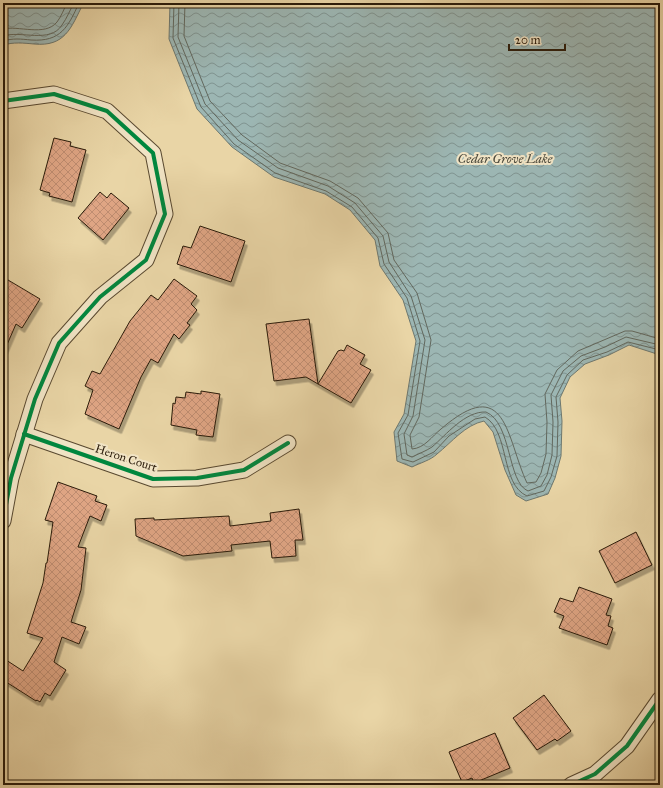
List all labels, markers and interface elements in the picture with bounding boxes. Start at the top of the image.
scale bar [509,26,565,52]
text: 20 m [515,33,541,47]
water label: Cedar Grove Lake [458,151,554,167]
street label: Heron Court [93,441,159,475]

